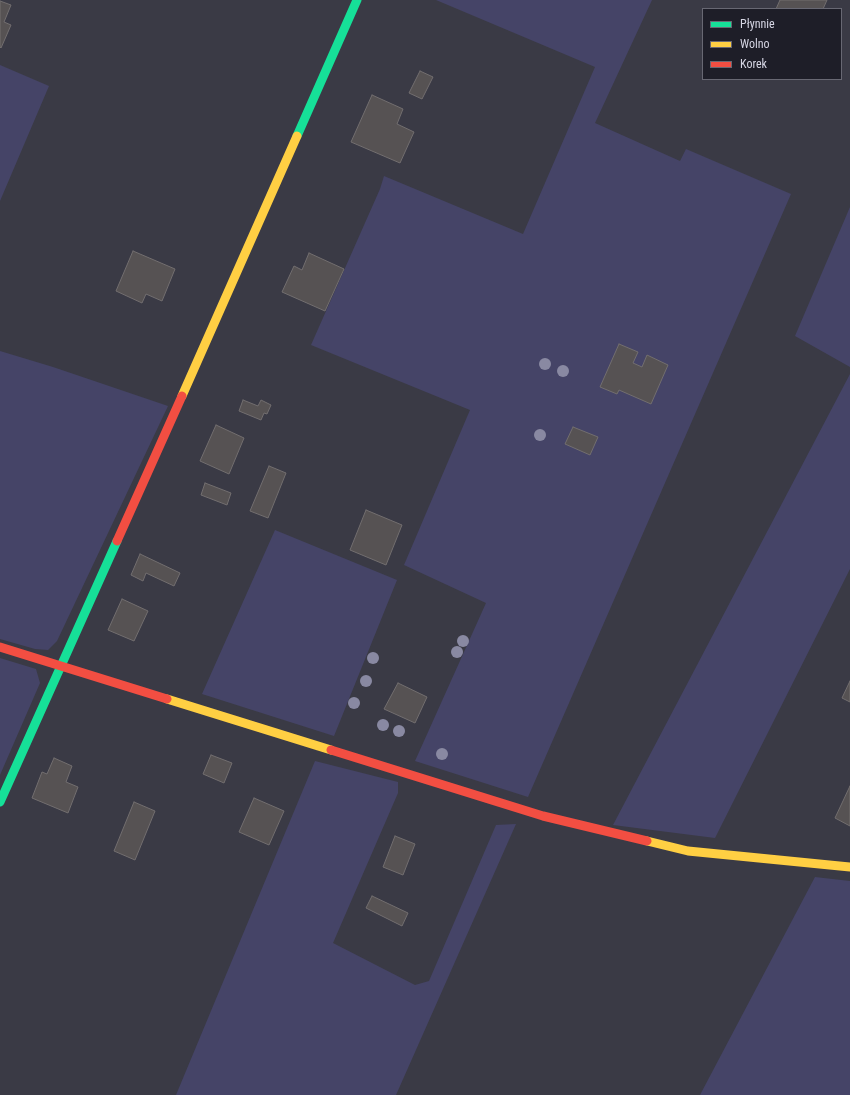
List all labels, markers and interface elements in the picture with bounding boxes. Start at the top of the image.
legend [702,8,842,80]
text: Płynnie [740,17,775,31]
text: Wolno [740,37,770,51]
text: Korek [740,57,767,71]

